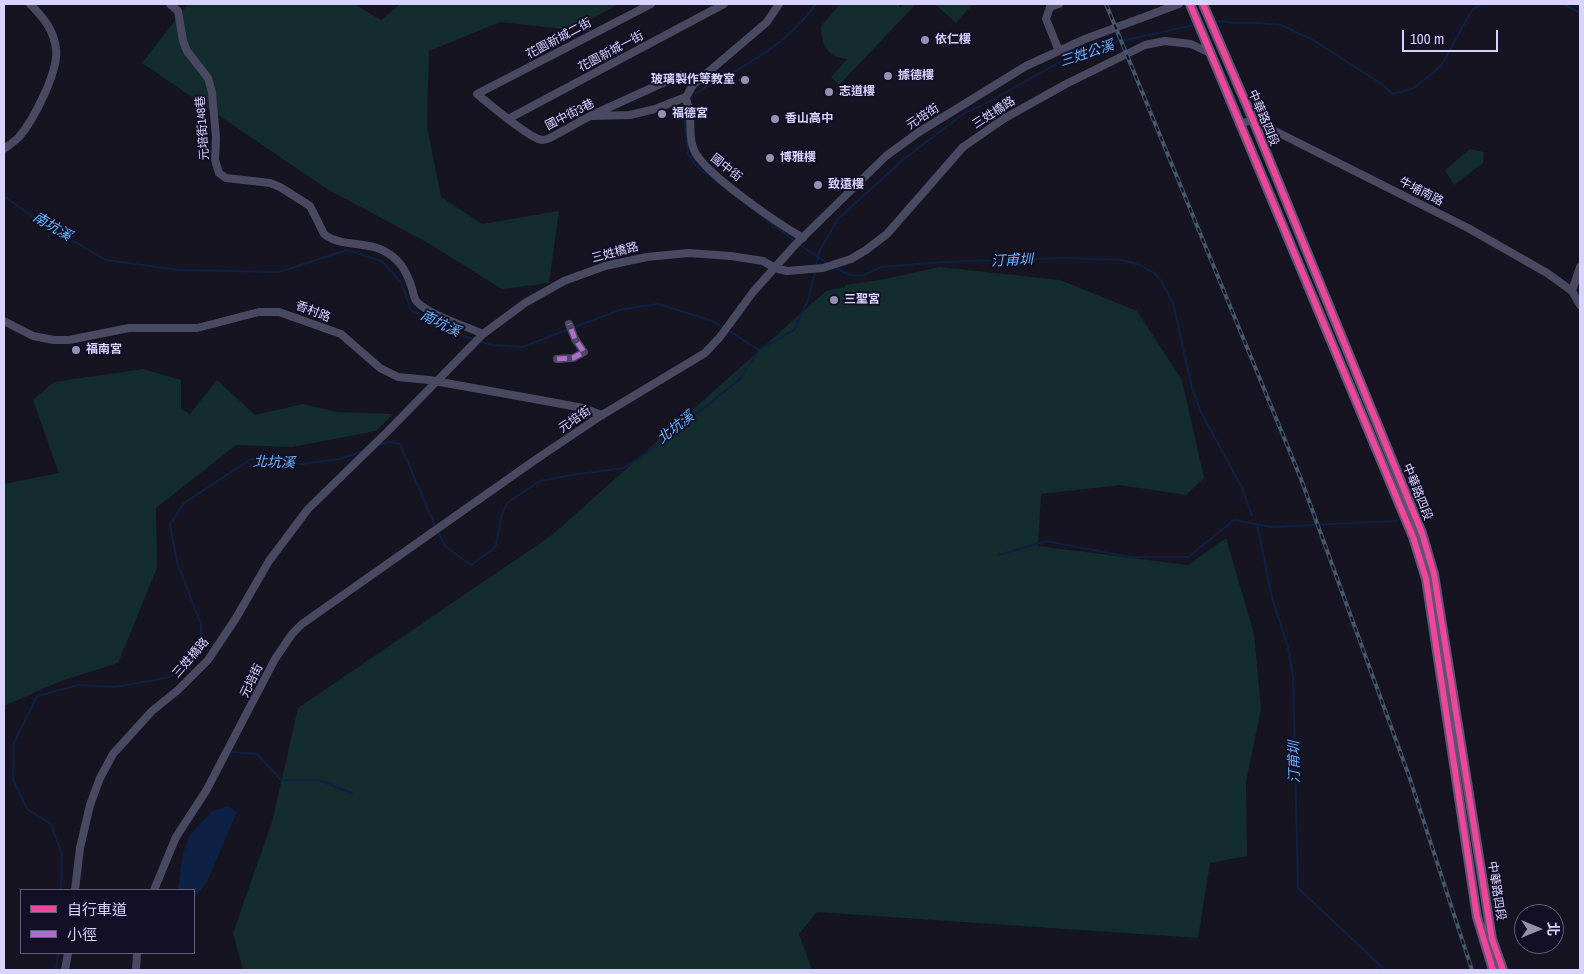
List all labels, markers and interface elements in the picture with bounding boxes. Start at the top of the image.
street label: 花園新城二街 [524,16,594,62]
scale bar [1404,20,1500,52]
text: 100 m [1410,28,1444,49]
street label: 花園新城一街 [576,29,646,75]
place label: 依仁樓 [935,33,971,47]
marker: 依仁樓 [919,34,931,46]
water label: 三姓公溪 [1058,37,1116,71]
place label: 據德樓 [898,69,934,83]
marker: 據德樓 [882,70,894,82]
place label: 玻璃製作等教室 [651,73,735,87]
marker: 玻璃製作等教室 [739,74,751,86]
place label: 志道樓 [839,85,875,99]
marker: 志道樓 [823,86,835,98]
street label: 中華路四段 [1245,88,1281,148]
street label: 三姓橋路 [970,94,1018,132]
street label: 元培街148巷 [194,95,212,161]
street label: 國中街3巷 [543,96,597,134]
street label: 元培街 [904,101,942,133]
place label: 福德宮 [672,107,708,121]
marker: 福德宮 [656,108,668,120]
place label: 香山高中 [785,112,833,126]
marker: 香山高中 [769,113,781,125]
street label: 國中街 [707,151,745,185]
place label: 博雅樓 [780,151,816,165]
marker: 博雅樓 [764,152,776,164]
street label: 牛埔南路 [1396,175,1446,209]
place label: 致遠樓 [828,178,864,192]
marker: 致遠樓 [812,179,824,191]
water label: 南坑溪 [30,209,74,245]
street label: 三姓橋路 [590,240,640,266]
water label: 汀甫圳 [991,252,1033,270]
place label: 三聖宮 [844,293,880,307]
marker: 三聖宮 [828,294,840,306]
street label: 香村路 [294,299,332,325]
water label: 南坑溪 [417,307,463,341]
place label: 福南宮 [86,343,122,357]
marker: 福南宮 [70,344,82,356]
street label: 元培街 [556,404,594,436]
water label: 北坑溪 [654,408,698,448]
water label: 北坑溪 [253,454,295,472]
street label: 中華路四段 [1399,461,1435,523]
street label: 三姓橋路 [170,635,212,681]
street label: 元培街 [238,662,266,700]
water label: 汀甫圳 [1286,741,1304,783]
street label: 中華路四段 [1484,860,1508,922]
legend [20,889,195,954]
text: 自行車道 [67,899,127,920]
north arrow [1514,904,1564,954]
text: 北 [1544,922,1562,936]
text: 小徑 [67,924,97,945]

